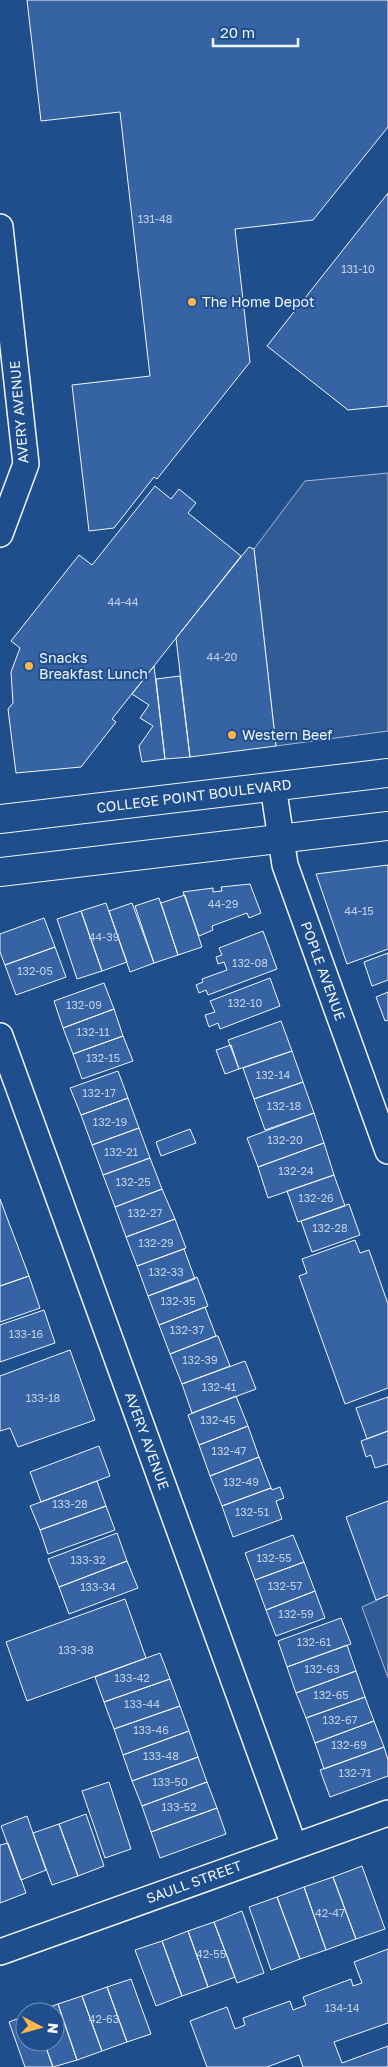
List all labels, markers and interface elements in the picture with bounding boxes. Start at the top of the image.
scale bar [213,15,298,47]
text: 20 m [220,23,255,41]
house number: 131-48 [138,212,173,225]
house number: 131-10 [341,262,375,275]
place label: The Home Depot [202,293,315,310]
marker: The Home Depot [186,296,198,308]
street label: AVERY AVENUE [6,360,31,464]
house number: 44-44 [107,595,139,608]
place label: Snacks Breakfast Lunch [39,649,148,682]
house number: 44-20 [207,650,238,663]
marker: Snacks Breakfast Lunch [23,660,35,672]
place label: Western Beef [242,726,332,743]
marker: Western Beef [226,729,238,741]
street label: COLLEGE POINT BOULEVARD [95,775,292,816]
house number: 44-29 [208,897,238,910]
house number: 44-15 [344,904,374,917]
street label: POPLE AVENUE [298,919,349,1023]
house number: 44-39 [89,930,119,943]
house number: 132-08 [232,956,268,969]
house number: 132-05 [17,964,53,977]
house number: 132-10 [228,996,262,1009]
house number: 132-09 [66,998,102,1011]
house number: 132-11 [77,1025,110,1038]
house number: 132-15 [86,1051,120,1064]
house number: 132-14 [256,1068,290,1081]
house number: 132-17 [82,1086,116,1099]
house number: 132-18 [267,1099,301,1112]
house number: 132-19 [93,1115,127,1128]
house number: 132-20 [267,1133,303,1146]
house number: 132-21 [104,1145,138,1158]
house number: 132-24 [278,1164,314,1177]
house number: 132-25 [115,1175,151,1188]
house number: 132-26 [298,1191,334,1204]
house number: 132-27 [128,1206,162,1219]
house number: 132-28 [312,1221,348,1234]
house number: 132-29 [138,1236,174,1249]
house number: 132-33 [148,1265,184,1278]
house number: 132-35 [160,1294,196,1307]
house number: 132-37 [170,1323,204,1336]
house number: 133-16 [9,1327,44,1340]
house number: 132-39 [182,1353,218,1366]
house number: 132-41 [202,1380,236,1393]
street label: AVERY AVENUE [122,1390,173,1492]
house number: 133-18 [26,1391,61,1404]
house number: 132-45 [200,1413,236,1426]
house number: 132-47 [212,1444,247,1457]
house number: 132-49 [223,1475,259,1488]
house number: 133-28 [52,1497,88,1510]
house number: 132-51 [235,1505,269,1518]
house number: 132-55 [256,1551,292,1564]
house number: 133-32 [70,1553,106,1566]
house number: 132-57 [268,1579,302,1592]
house number: 133-34 [80,1580,116,1593]
house number: 132-59 [278,1607,314,1620]
house number: 132-61 [297,1635,331,1648]
house number: 133-38 [58,1643,94,1656]
house number: 132-63 [304,1662,340,1675]
house number: 133-42 [114,1671,150,1684]
house number: 132-65 [313,1688,349,1701]
house number: 133-44 [124,1697,160,1710]
house number: 132-67 [323,1713,358,1726]
house number: 133-46 [133,1723,169,1736]
house number: 132-69 [331,1738,367,1751]
house number: 133-48 [143,1749,179,1762]
house number: 132-71 [339,1766,371,1779]
house number: 133-50 [152,1775,188,1788]
house number: 133-52 [161,1800,197,1813]
street label: SAULL STREET [144,1856,244,1907]
house number: 42-47 [315,1906,345,1919]
house number: 42-55 [196,1947,226,1960]
house number: 134-14 [325,2001,360,2014]
north arrow [15,2002,65,2052]
house number: 42-63 [89,2012,119,2025]
text: N [44,2022,62,2035]

